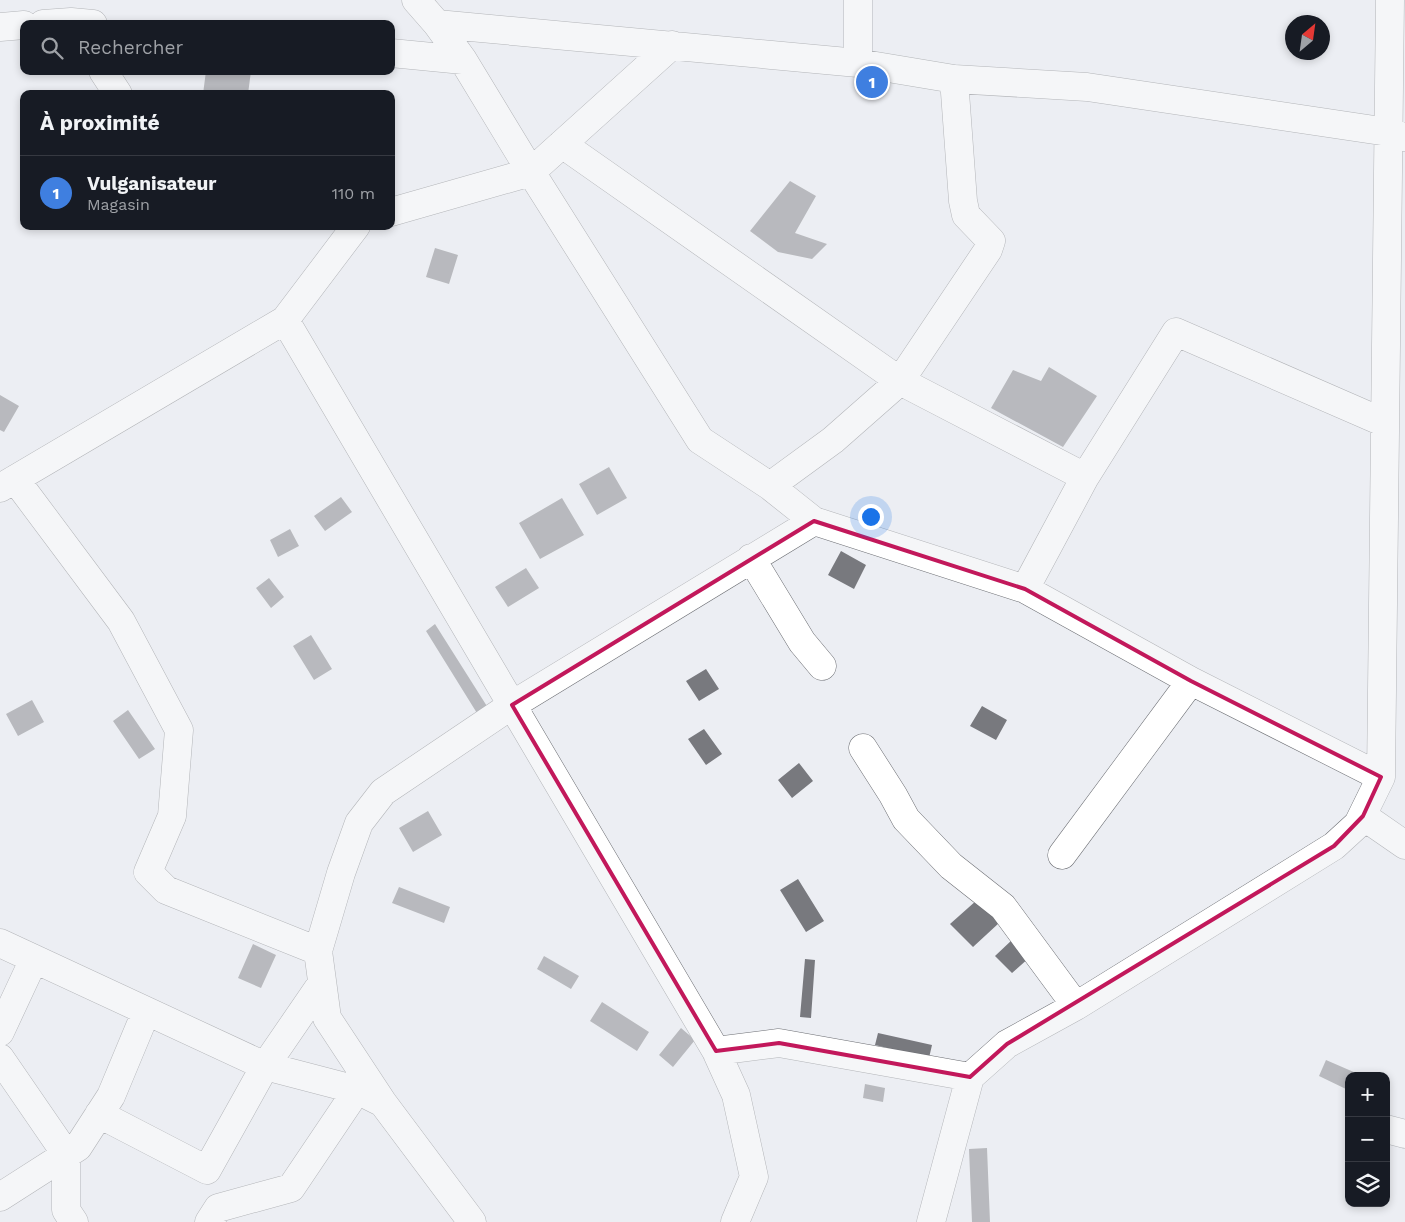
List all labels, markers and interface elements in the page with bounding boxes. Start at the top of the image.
north arrow [1285,15,1330,60]
search box [20,20,395,75]
icon: search [38,34,66,62]
text: Rechercher [78,36,183,59]
pin: 1 [856,63,888,101]
text: À proximité [40,110,160,135]
text: Vulganisateur [87,172,216,195]
text: 1 [53,184,59,203]
text: 110 m [332,184,375,203]
text: Magasin [87,195,150,214]
your location [858,504,884,530]
map controls [1345,1072,1390,1207]
button: + [1345,1072,1390,1117]
button: − [1345,1117,1390,1162]
button: layers [1345,1162,1390,1207]

